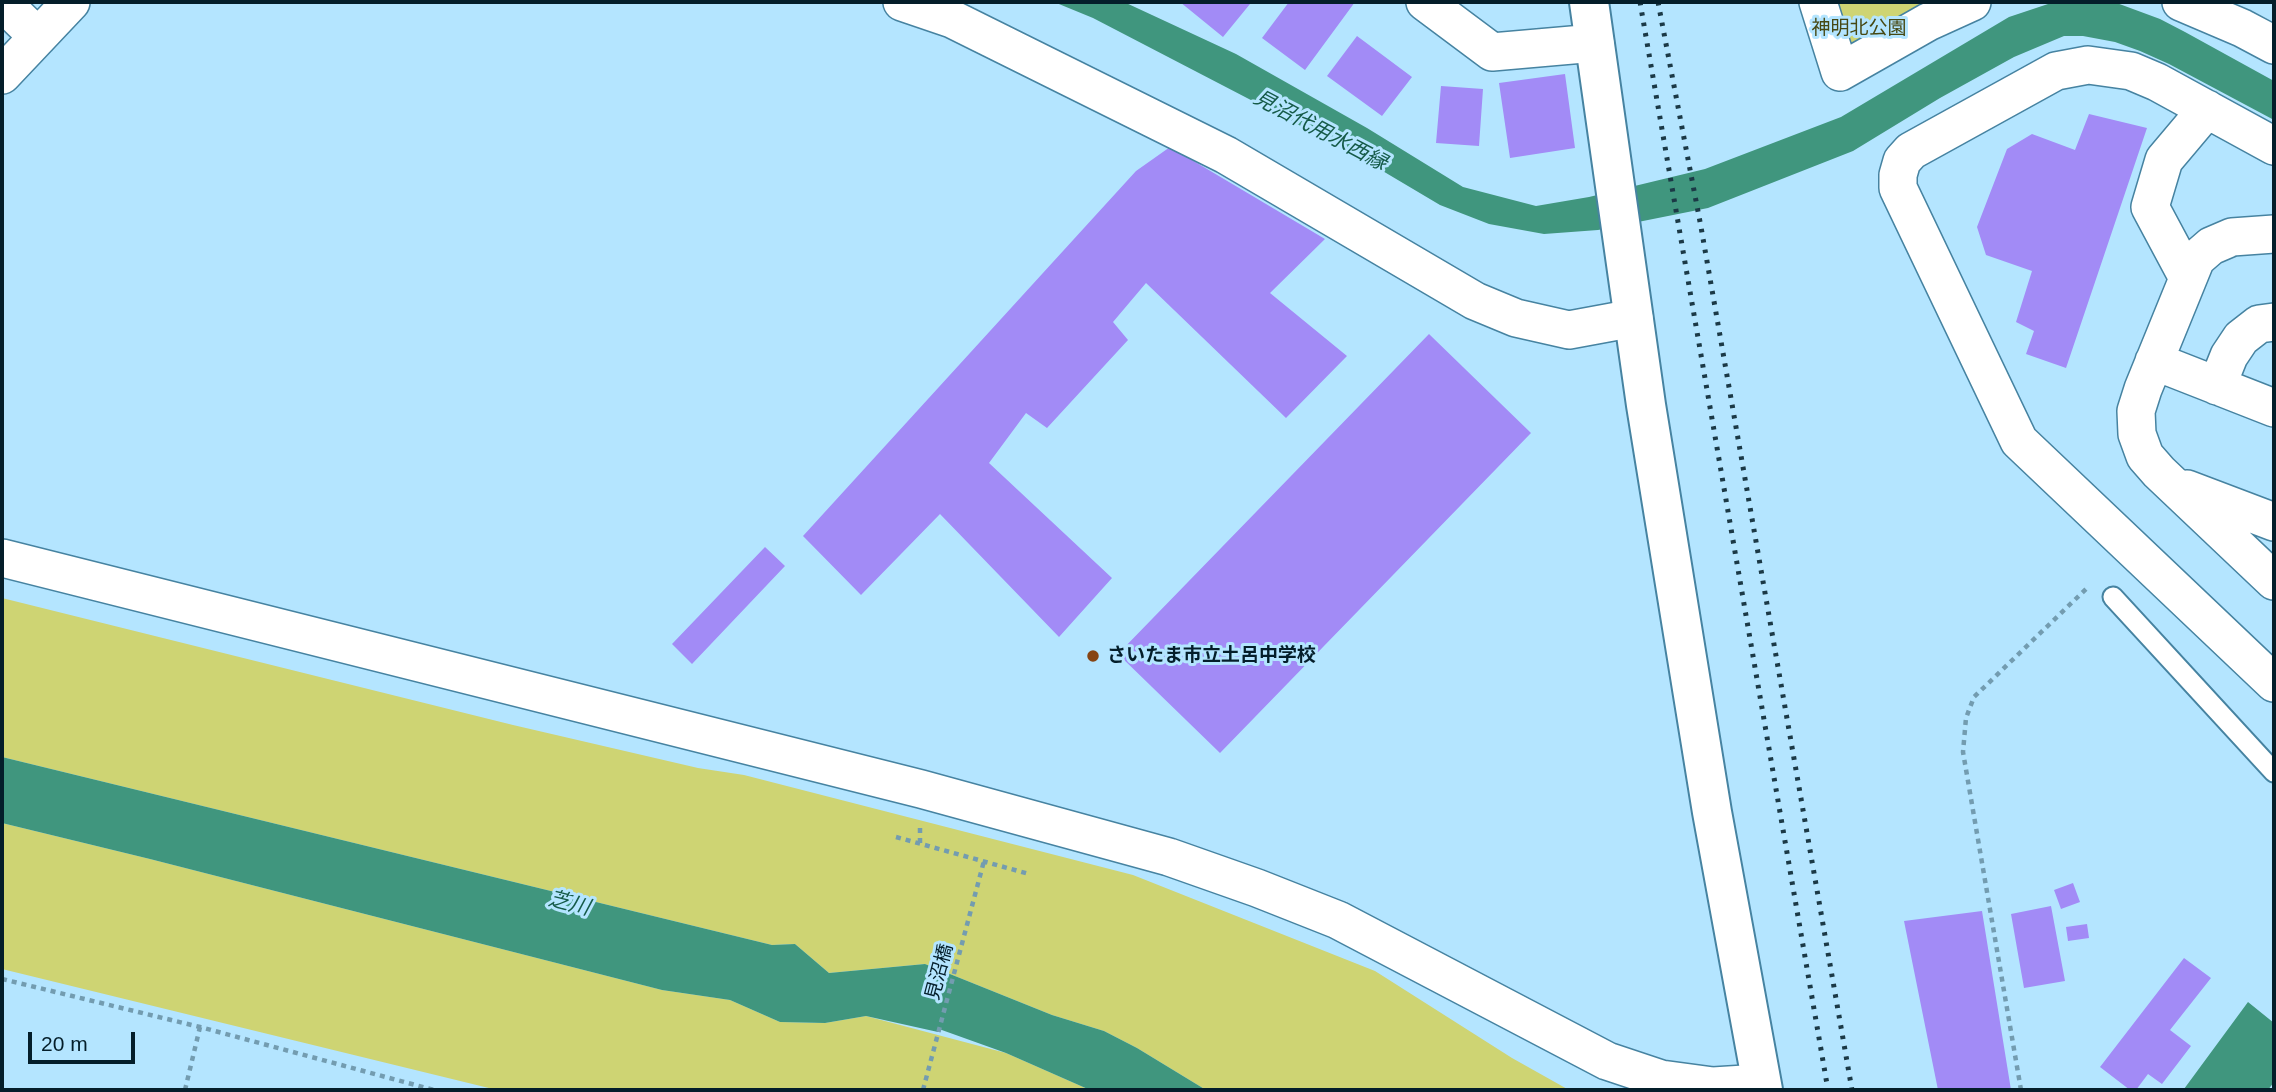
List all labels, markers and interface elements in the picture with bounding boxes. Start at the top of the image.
park label: 神明北公園 [1812,18,1906,40]
water label: 見沼代用水西縁 [1249,85,1391,177]
place label: さいたま市立土呂中学校 [1107,645,1316,667]
marker: さいたま市立土呂中学校 [1085,648,1101,664]
water label: 芝川 [546,887,592,921]
street label: 見沼橋 [922,942,958,1002]
scale bar [32,1018,138,1062]
text: 20 m [41,1032,88,1055]

